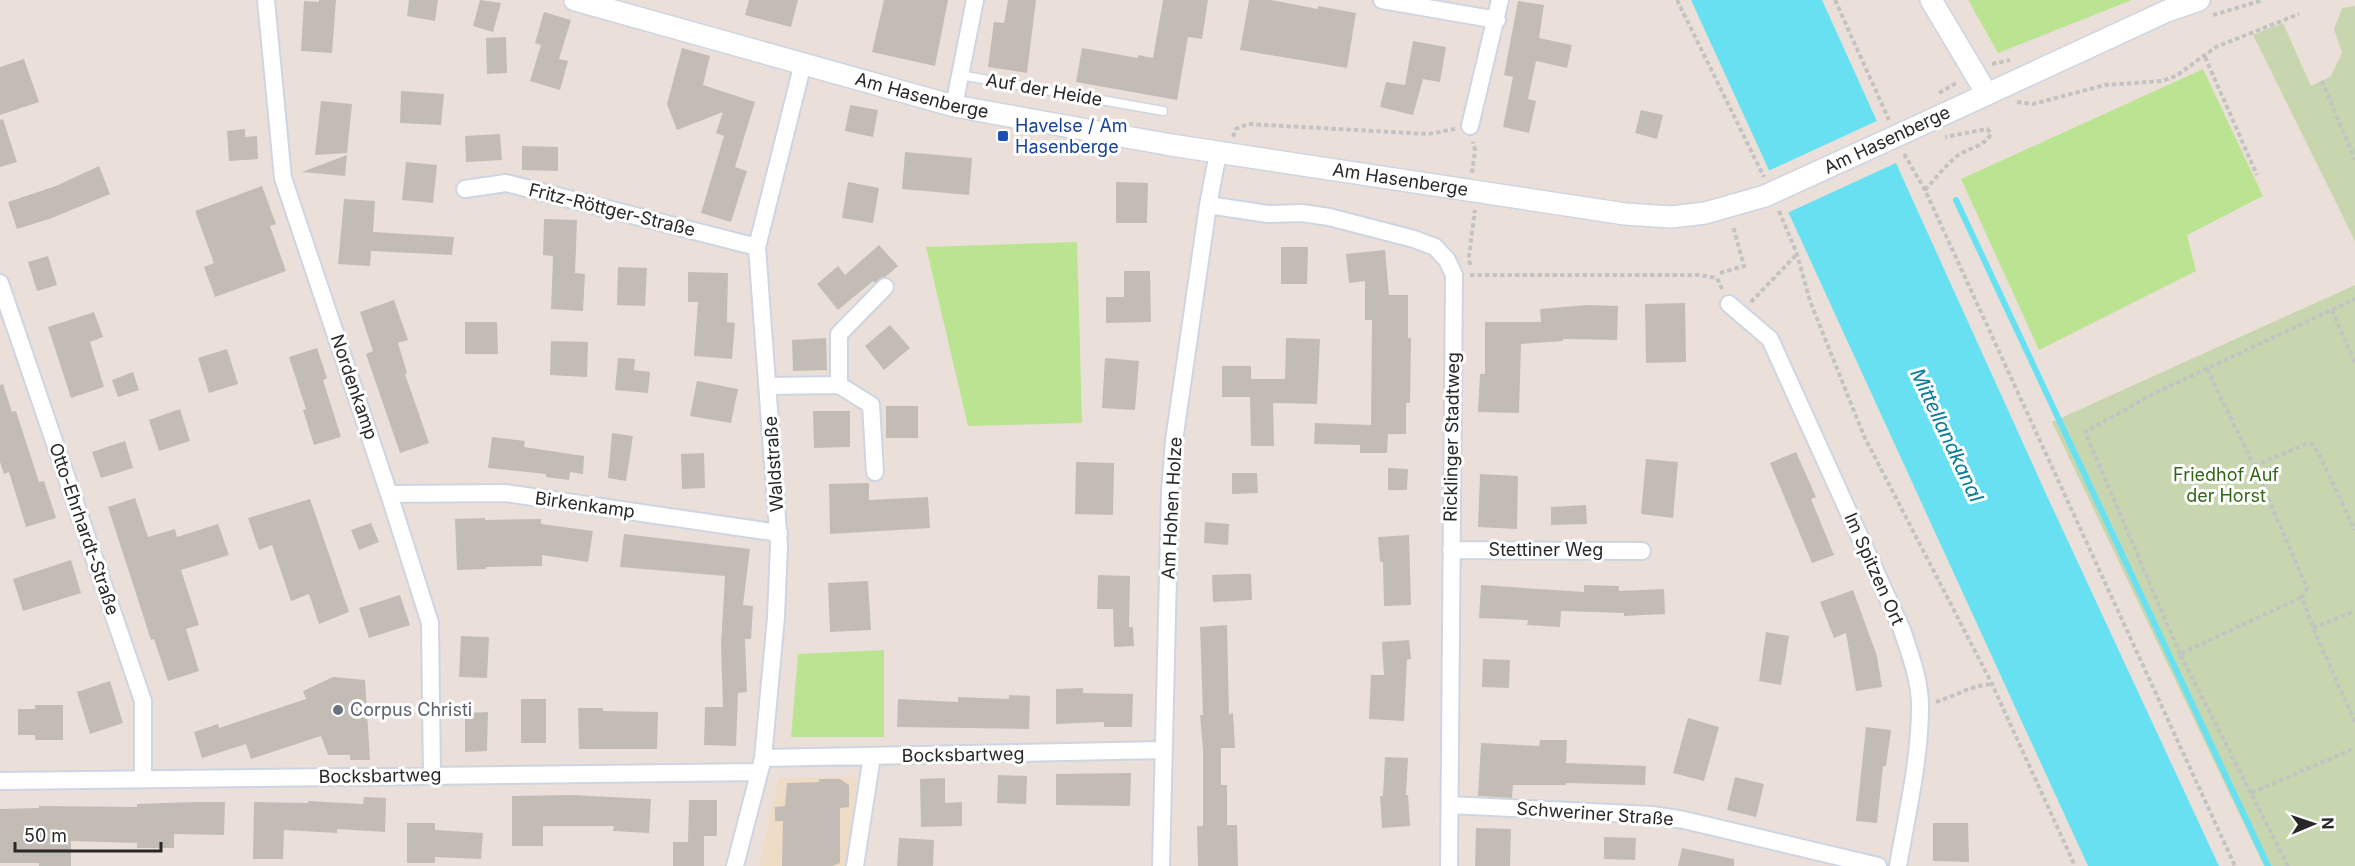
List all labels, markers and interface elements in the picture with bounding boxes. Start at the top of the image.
street label: Am Hasenberge [853,68,990,122]
street label: Auf der Heide [984,69,1104,110]
street label: Am Hasenberge [1820,101,1953,178]
place label: Havelse / Am Hasenberge [1015,115,1128,157]
marker: Havelse / Am Hasenberge [996,129,1010,143]
street label: Am Hasenberge [1331,159,1470,200]
street label: Fritz-Röttger-Straße [527,179,697,240]
street label: Nordenkamp [327,332,382,442]
street label: Ricklinger Stadtweg [1440,352,1463,522]
water label: Mittellandkanal [1906,364,1989,506]
street label: Waldstraße [760,415,787,513]
street label: Am Hohen Holze [1157,436,1186,580]
street label: Otto-Ehrhardt-Straße [45,440,124,618]
park label: Friedhof Auf der Horst [2173,464,2279,506]
street label: Birkenkamp [534,487,636,522]
street label: Im Spitzen Ort [1840,509,1909,628]
street label: Stettiner Weg [1489,539,1603,560]
place label: Corpus Christi [350,699,472,720]
marker: Corpus Christi [331,703,345,717]
street label: Bocksbartweg [901,743,1025,766]
street label: Bocksbartweg [318,764,442,787]
north arrow [2283,794,2343,854]
street label: Schweriner Straße [1516,798,1674,829]
scale bar [15,815,160,853]
text: N [2318,817,2338,830]
text: 50 m [24,825,67,846]

